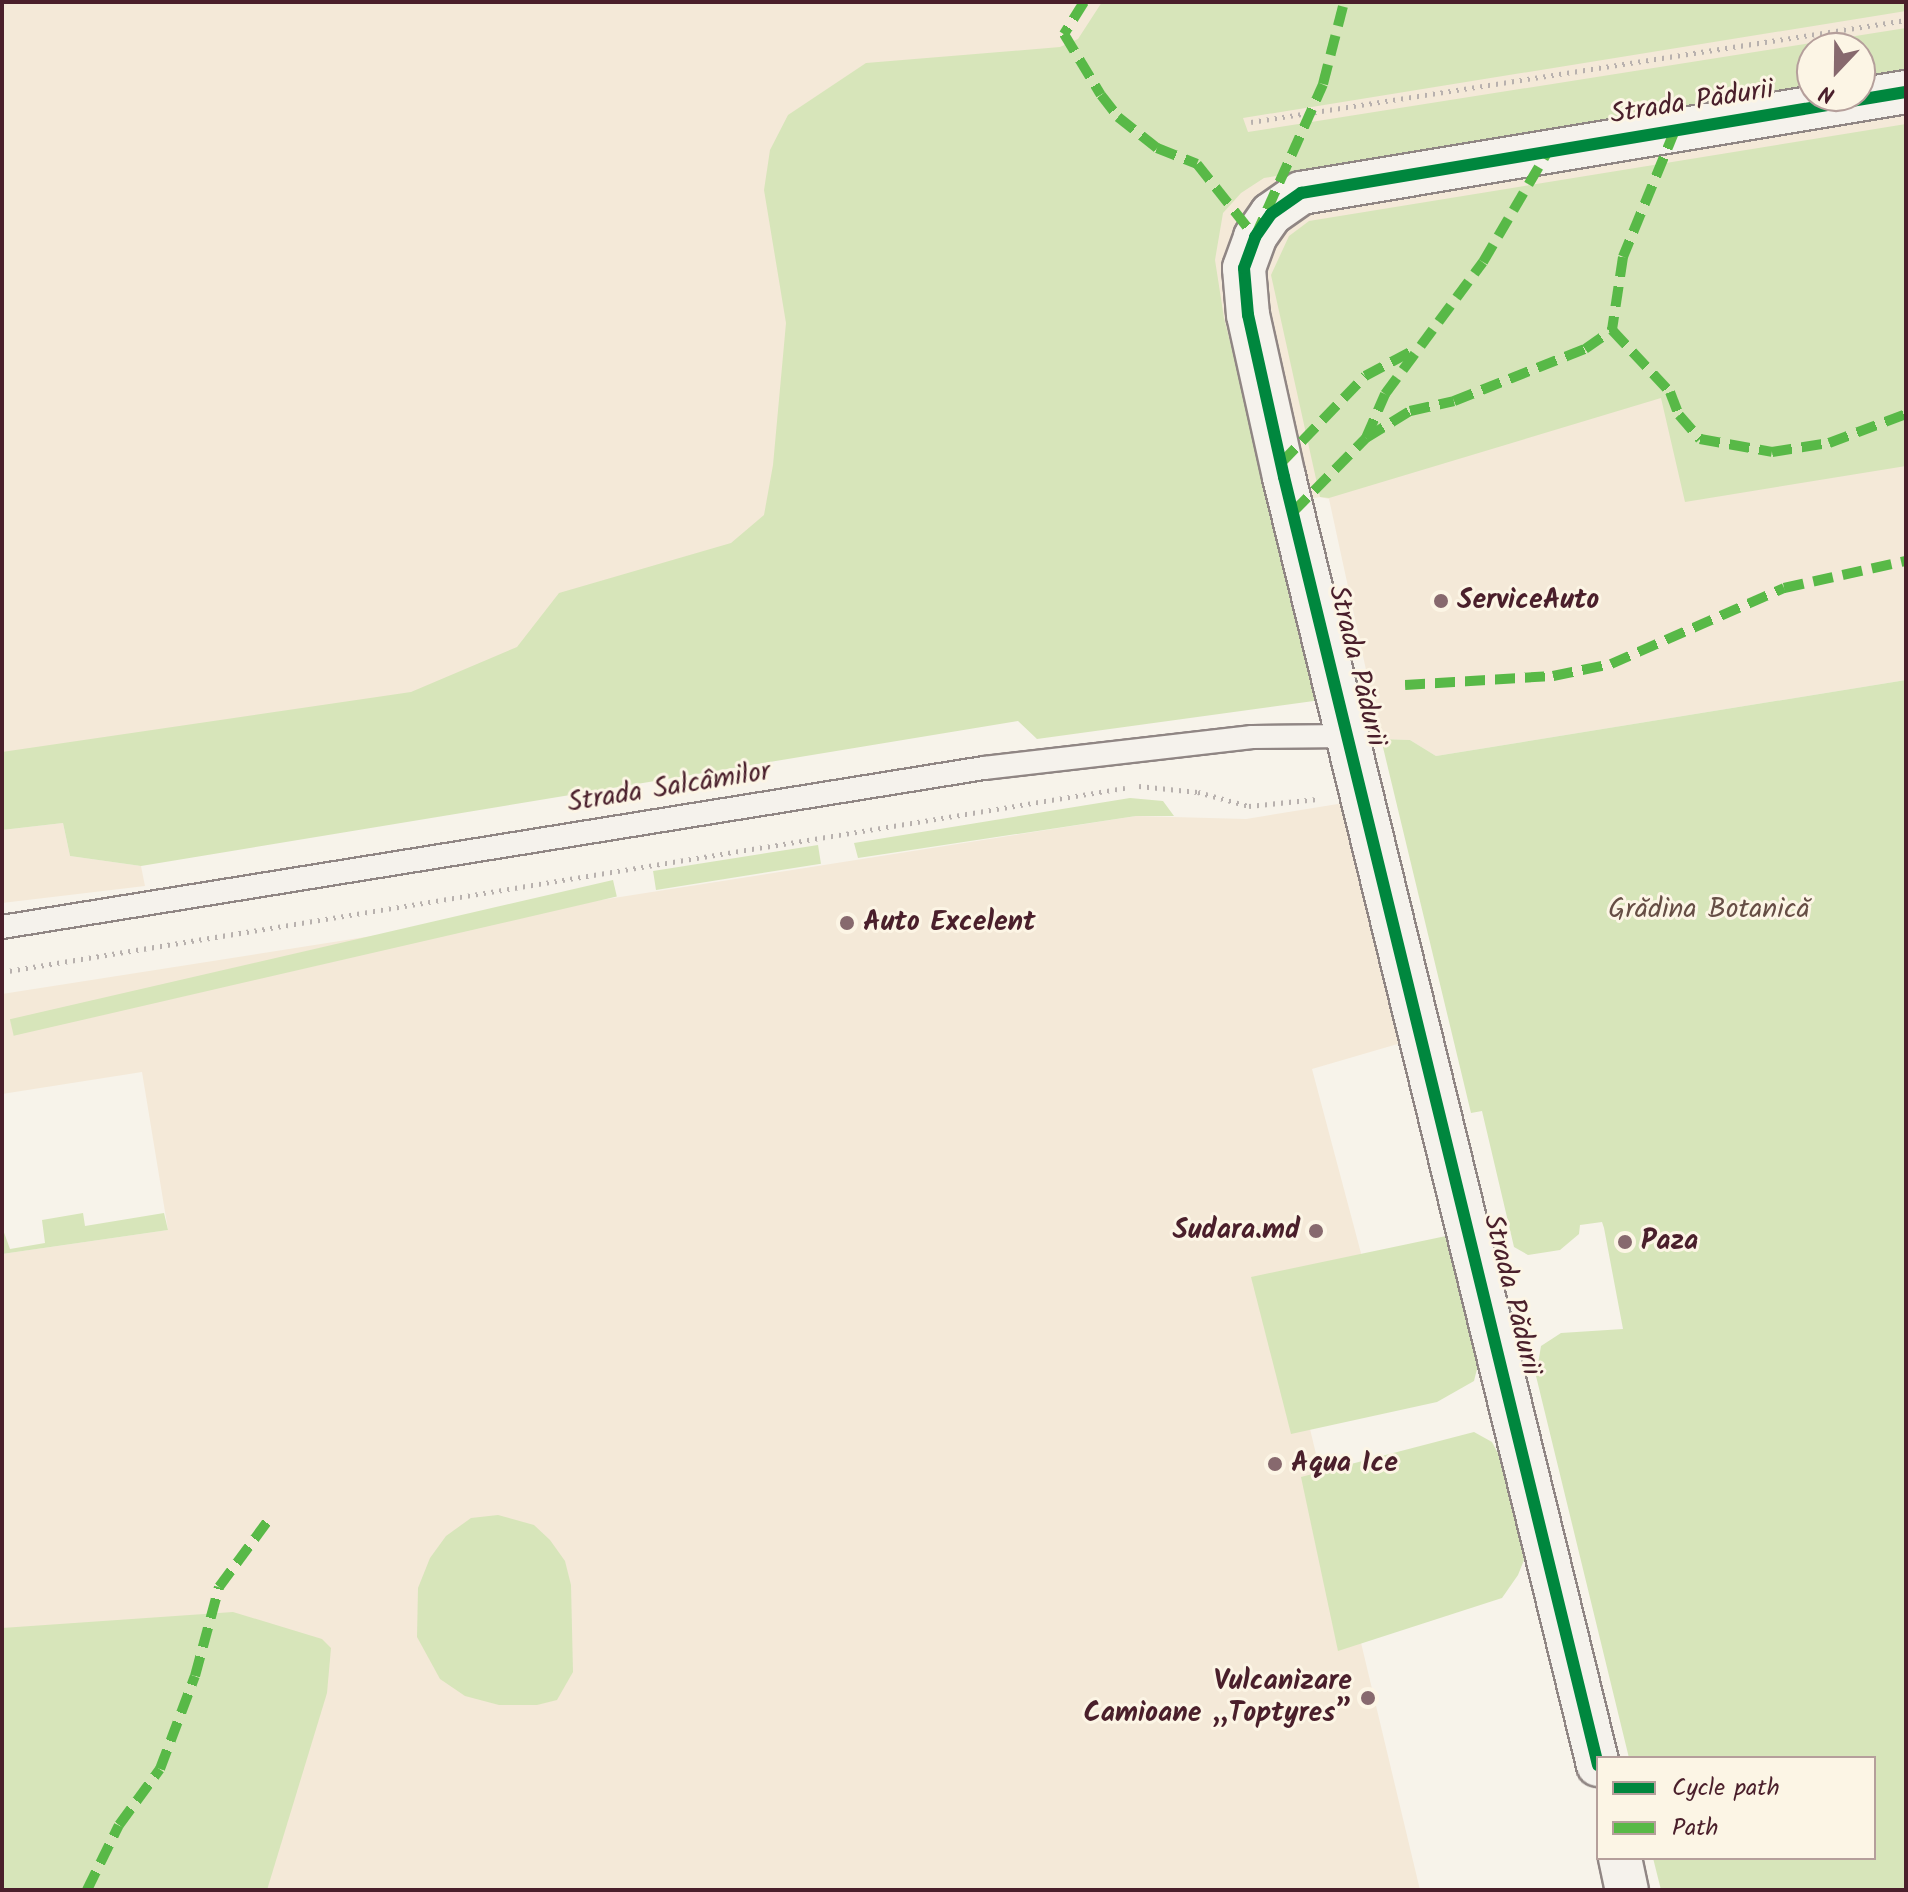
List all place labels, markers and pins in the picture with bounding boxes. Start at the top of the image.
place label: ServiceAuto [1457,584,1599,618]
marker: ServiceAuto [1432,592,1450,610]
place label: Auto Excelent [863,906,1036,940]
marker: Auto Excelent [838,914,856,932]
place label: Sudara.md [1172,1214,1300,1248]
marker: Sudara.md [1307,1222,1325,1240]
place label: Paza [1641,1225,1698,1259]
marker: Paza [1616,1233,1634,1251]
place label: Aqua Ice [1291,1447,1398,1481]
marker: Aqua Ice [1266,1455,1284,1473]
place label: Vulcanizare Camioane „Toptyres” [1084,1665,1352,1731]
marker: Vulcanizare Camioane „Toptyres” [1359,1689,1377,1707]

